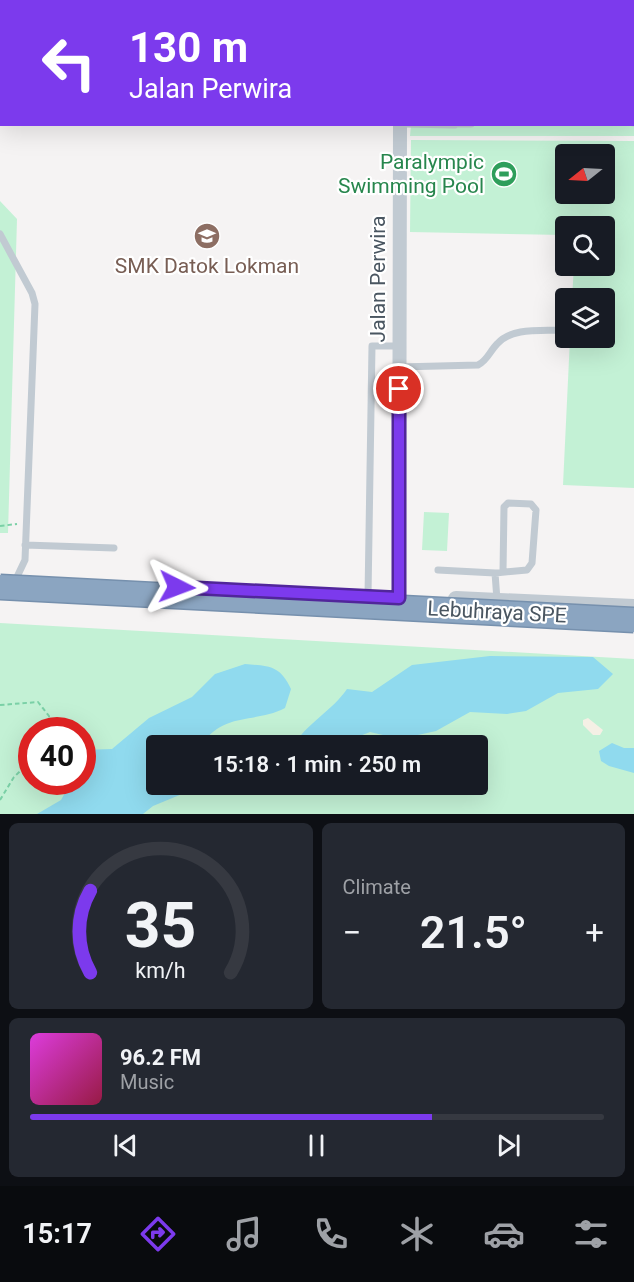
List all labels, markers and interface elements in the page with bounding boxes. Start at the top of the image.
text: 130 m [129,23,248,72]
icon: left [30,24,108,102]
text: Jalan Perwira [129,73,292,105]
north arrow [555,144,615,204]
map controls [555,144,615,348]
place label: Paralympic Swimming Pool [338,150,484,198]
sports icon: Paralympic Swimming Pool [489,159,519,189]
street label: Jalan Perwira [366,216,390,342]
button: search [555,216,615,276]
school or university icon: SMK Datok Lokman [192,221,222,251]
place label: SMK Datok Lokman [115,254,299,278]
button: layers [555,288,615,348]
pin [373,363,424,414]
icon: arrive [382,372,415,405]
position arrow [145,555,209,619]
street label: Lebuhraya SPE [427,596,567,628]
speed limit sign: 40 [18,717,96,795]
text: 15:18 · 1 min · 250 m [213,752,421,777]
text: Climate [343,875,411,899]
text: 35 [125,889,197,962]
text: 21.5° [420,906,527,959]
text: − [343,913,361,952]
text: + [585,913,604,952]
text: km/h [136,958,186,983]
text: 96.2 FM [120,1045,201,1070]
text: Music [120,1070,174,1094]
icon: previous [109,1129,142,1162]
icon: pause [300,1129,333,1162]
icon: next [492,1129,525,1162]
icon: directions [137,1213,179,1255]
icon: music [223,1213,265,1255]
icon: phone [310,1213,352,1255]
icon: climate [396,1213,438,1255]
icon: car [483,1213,525,1255]
icon: filters [570,1213,612,1255]
text: 15:17 [22,1218,92,1250]

